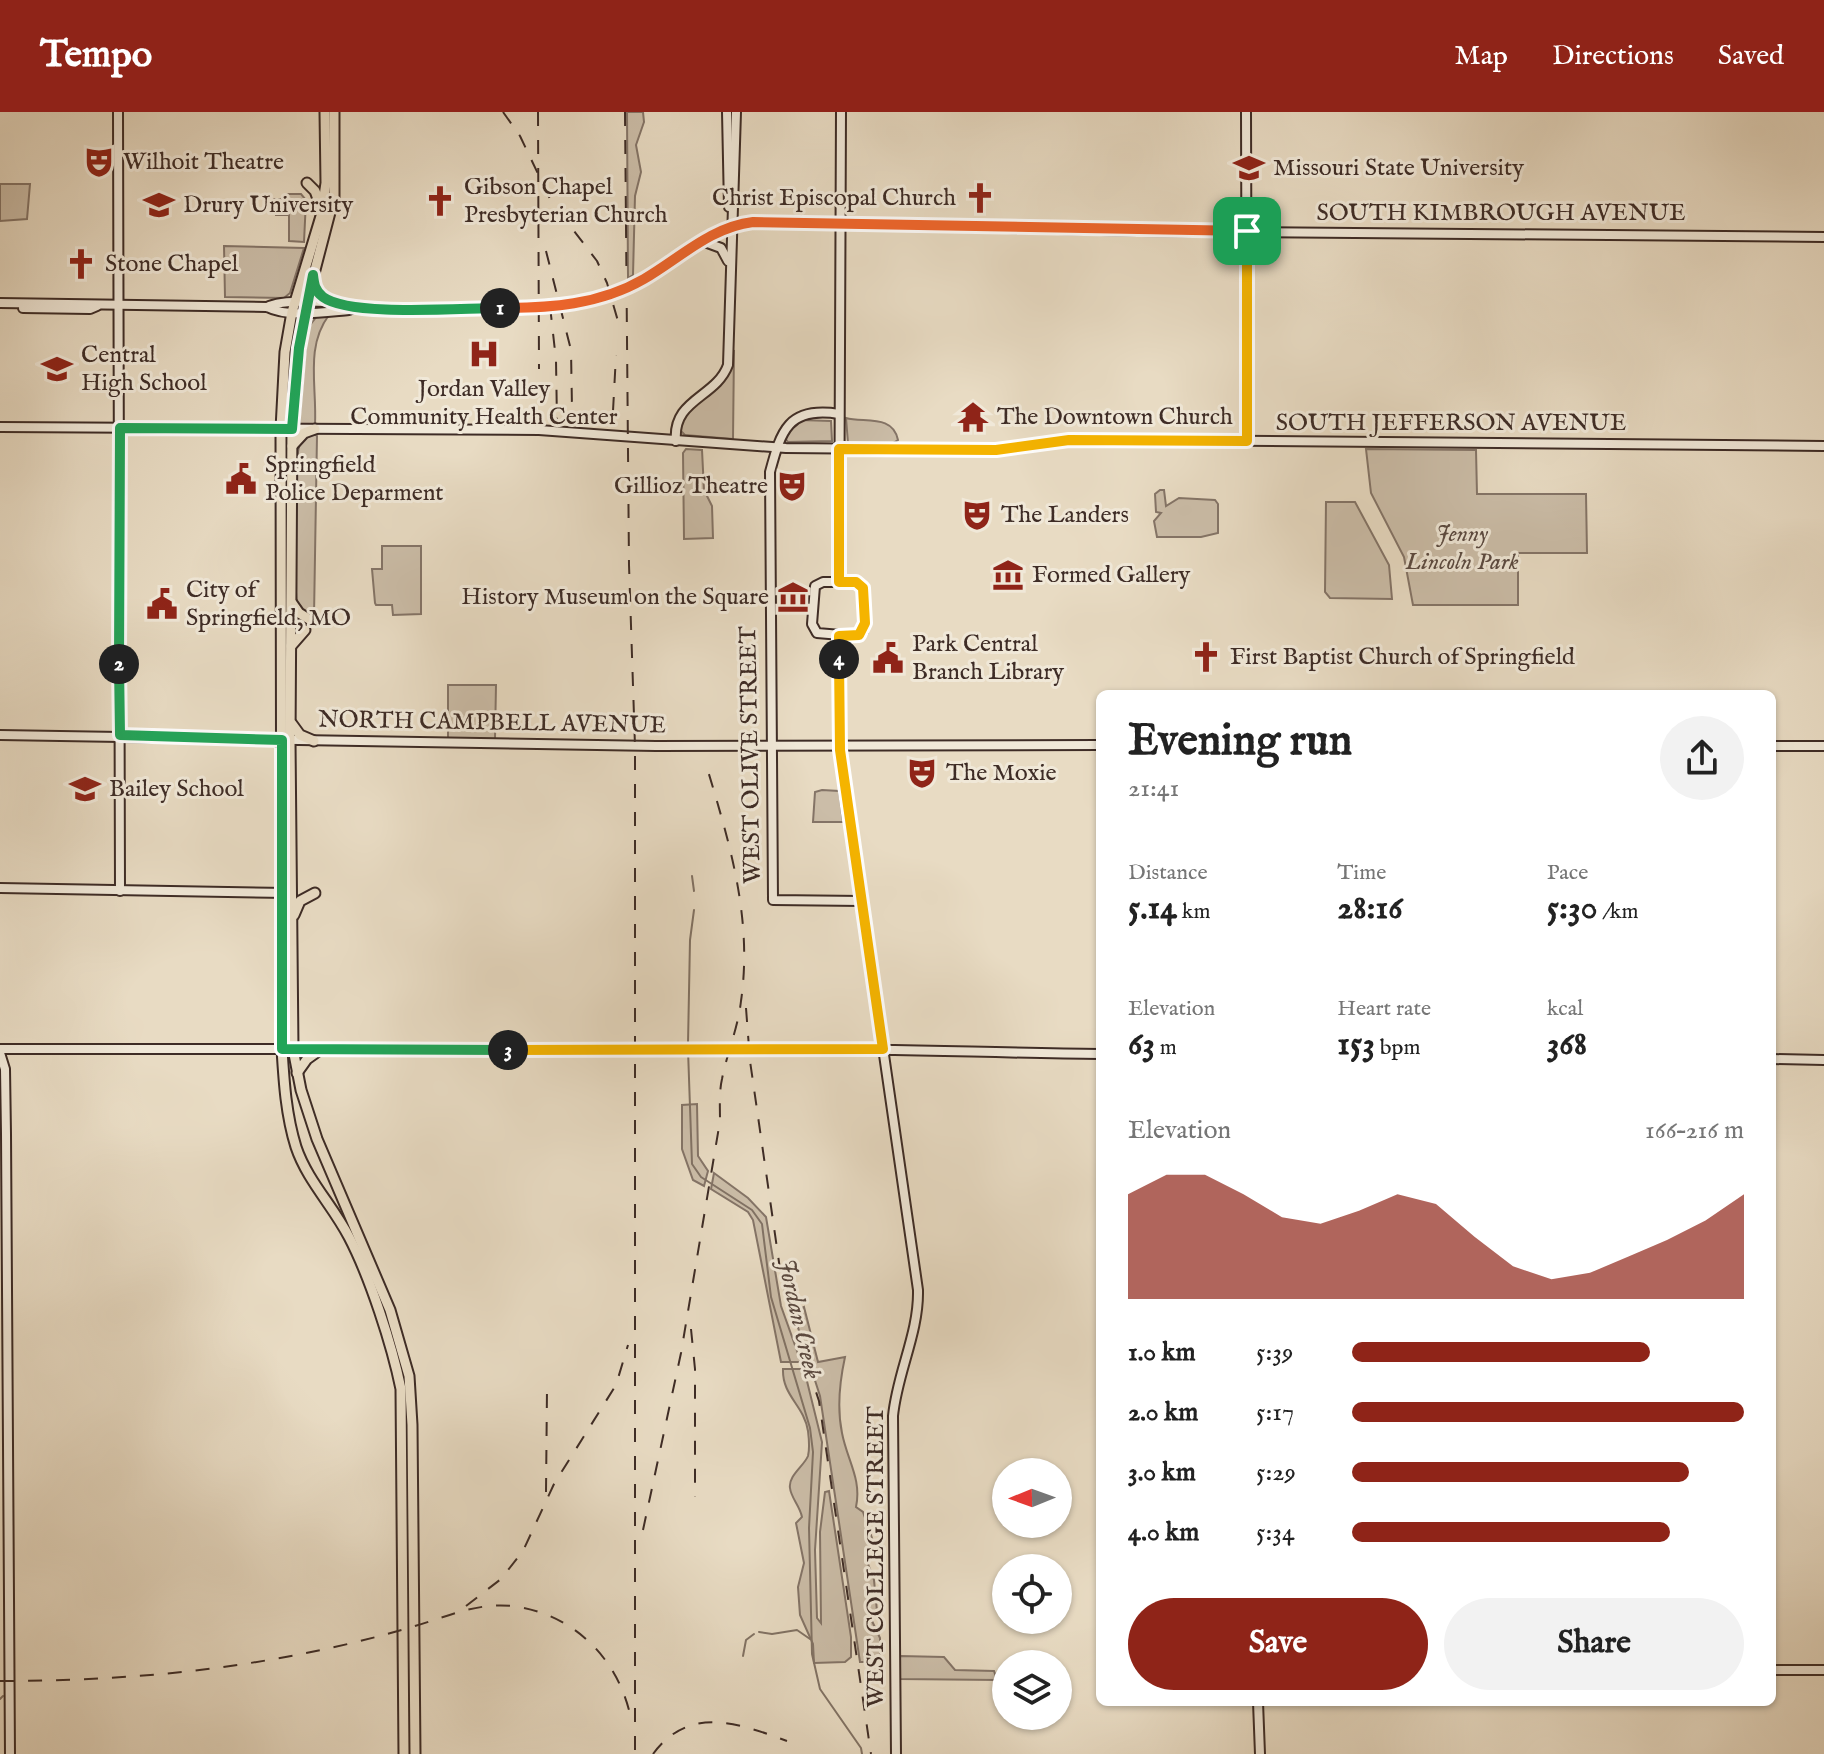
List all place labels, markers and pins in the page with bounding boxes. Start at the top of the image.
theatre icon: Wilhoit Theatre [82,145,116,179]
place label: Wilhoit Theatre [123,147,284,178]
school or university icon: Missouri State University [1232,151,1266,185]
place label: Missouri State University [1273,153,1524,184]
place label: Gibson Chapel Presbyterian Church [464,172,668,231]
church icon: Christ Episcopal Church [963,181,997,215]
place label: Christ Episcopal Church [712,183,956,214]
church icon: Gibson Chapel Presbyterian Church [423,184,457,218]
school or university icon: Drury University [142,188,176,222]
place label: Drury University [183,190,354,221]
pin [1213,197,1281,265]
church icon: Stone Chapel [64,247,98,281]
place label: Stone Chapel [105,249,239,280]
pin: 1 [480,288,520,328]
hospital icon: Jordan Valley Community Health Center [467,337,501,371]
place label: Central High School [81,340,207,399]
school or university icon: Central High School [40,352,74,386]
place label: Jordan Valley Community Health Center [350,374,618,433]
temple icon: The Downtown Church [956,400,990,434]
place label: The Downtown Church [997,402,1233,433]
place label: Springfield Police Deparment [265,450,444,509]
public building icon: Springfield Police Deparment [224,462,258,496]
theatre icon: Gillioz Theatre [775,469,809,503]
place label: Gillioz Theatre [614,471,768,502]
theatre icon: The Landers [960,498,994,532]
place label: The Landers [1001,500,1129,531]
museum icon: Formed Gallery [991,558,1025,592]
place label: Formed Gallery [1032,560,1191,591]
place label: City of Springfield, MO [186,575,351,634]
museum icon: History Museum on the Square [776,580,810,614]
place label: History Museum on the Square [461,582,769,613]
public building icon: City of Springfield, MO [145,587,179,621]
place label: Park Central Branch Library [912,629,1064,688]
pin: 4 [819,639,859,679]
church icon: First Baptist Church of Springfield [1189,640,1223,674]
public building icon: Park Central Branch Library [871,641,905,675]
place label: First Baptist Church of Springfield [1230,642,1575,673]
pin: 2 [99,644,139,684]
theatre icon: The Moxie [905,756,939,790]
place label: The Moxie [946,758,1057,789]
school or university icon: Bailey School [68,772,102,806]
place label: Bailey School [109,774,244,805]
pin: 3 [488,1030,528,1070]

